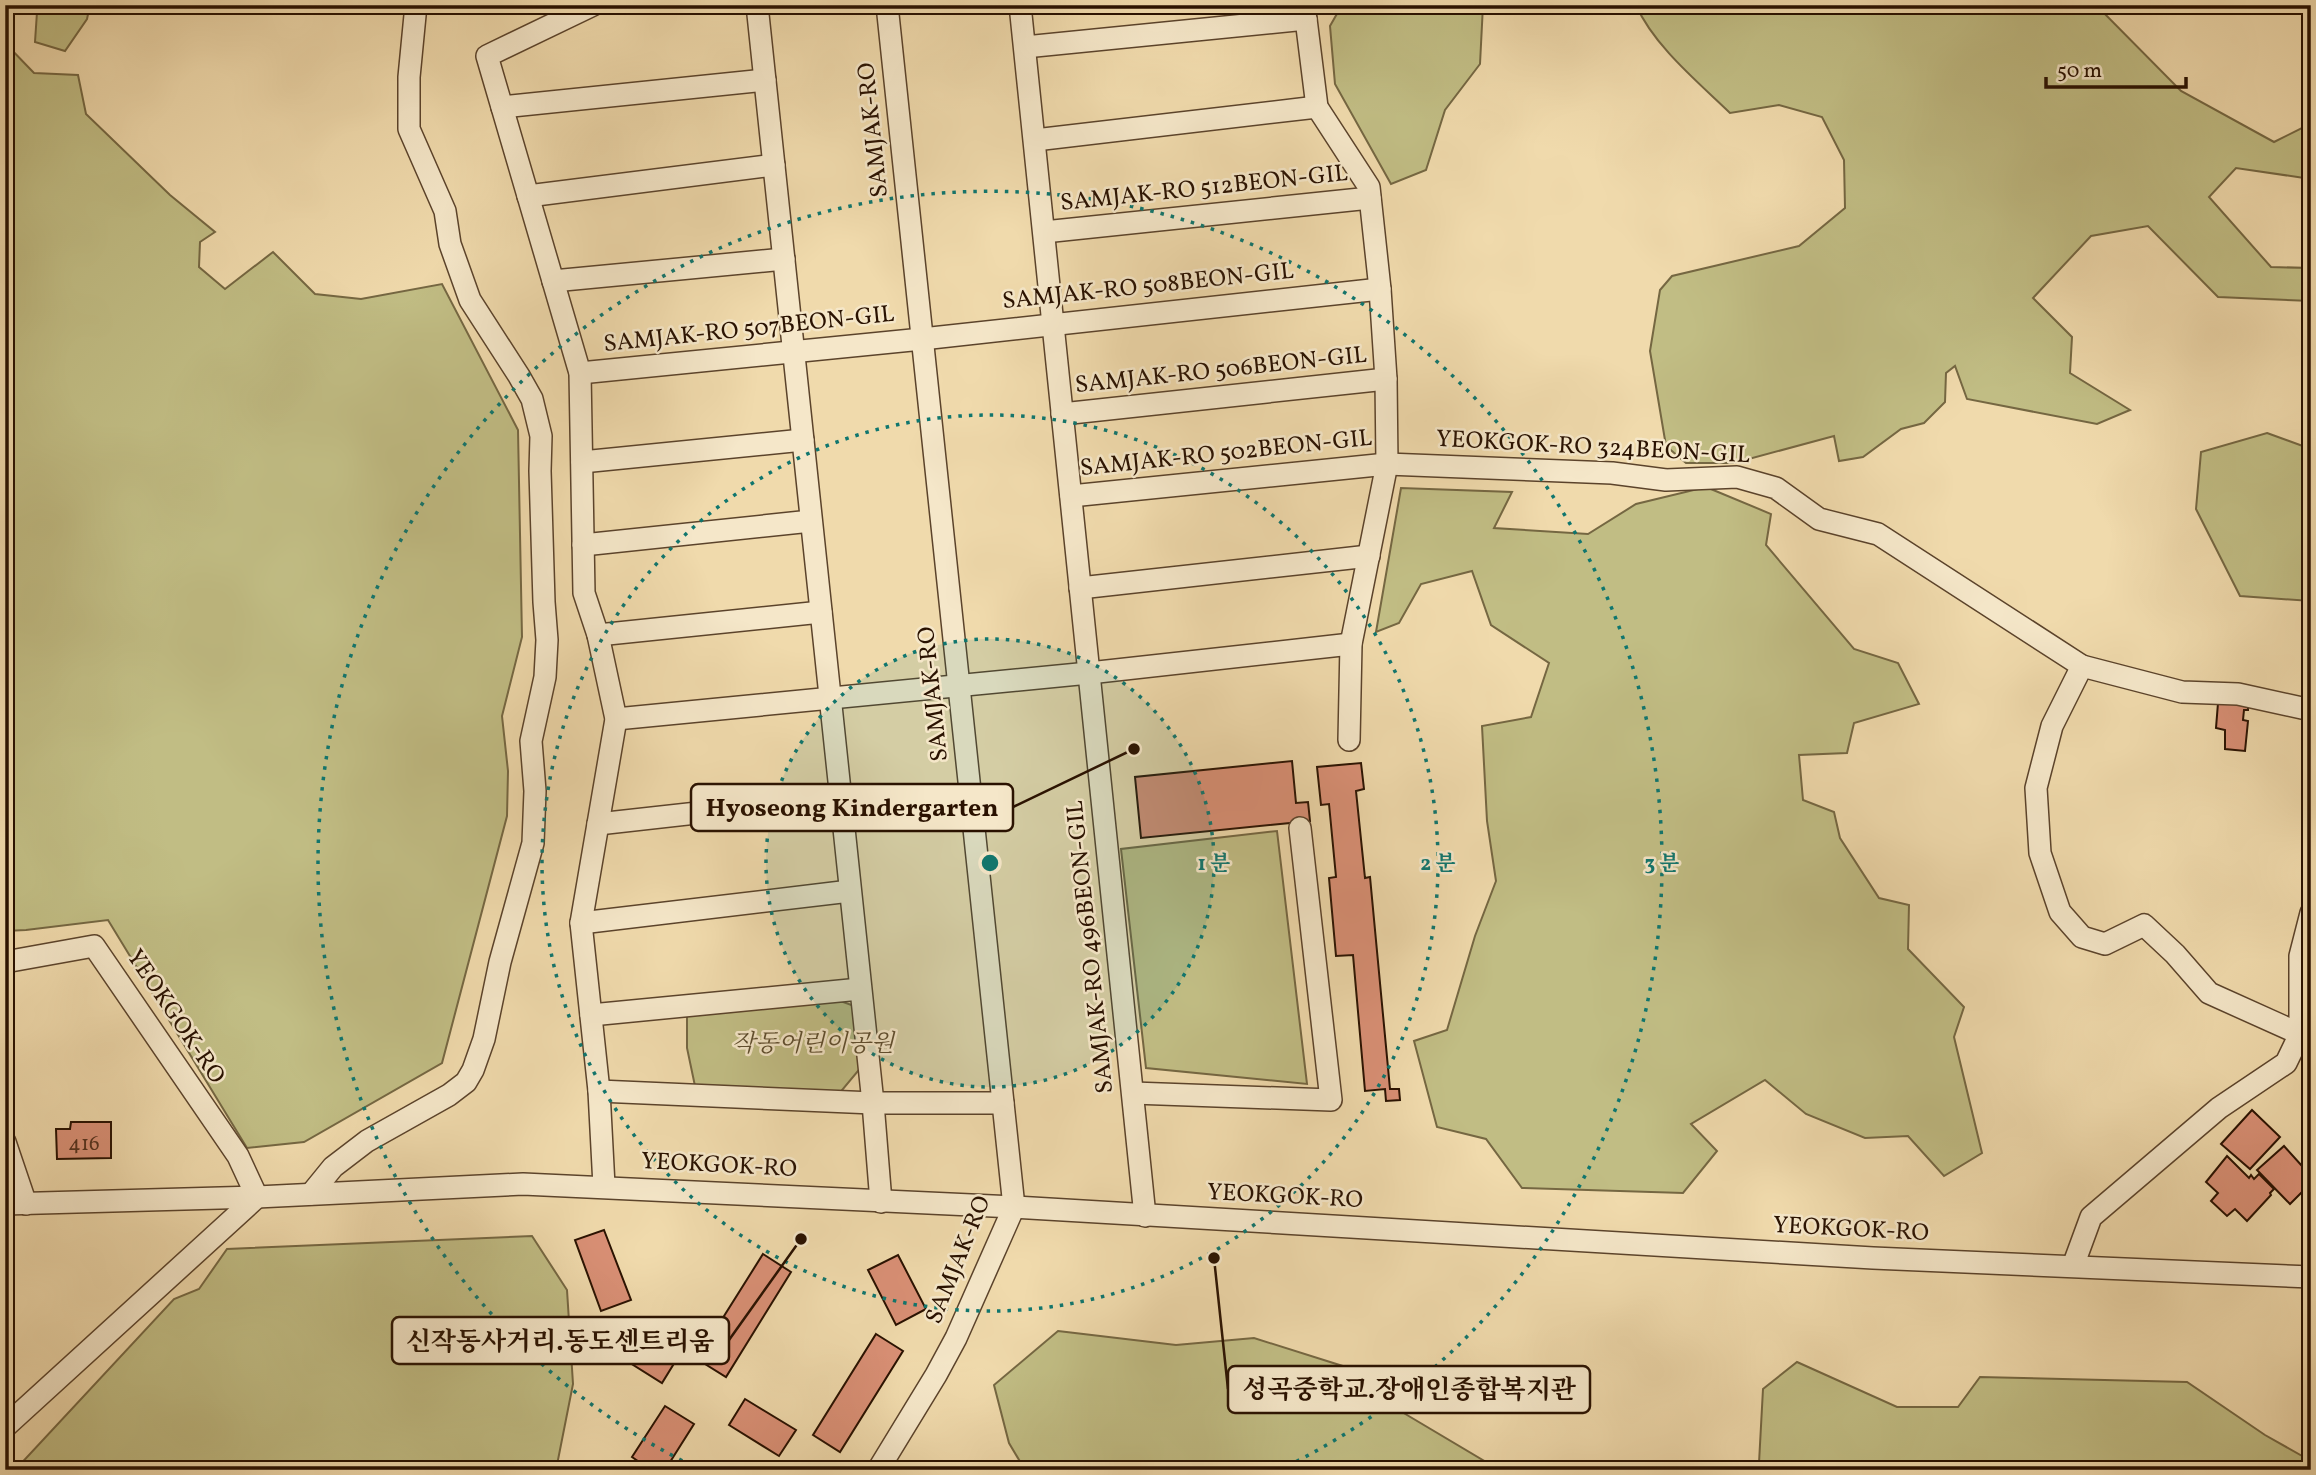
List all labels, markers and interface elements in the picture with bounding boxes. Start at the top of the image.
scale bar [2046,46,2186,90]
text: 50 m [2057,57,2102,86]
street label: SAMJAK-RO [850,61,898,199]
street label: SAMJAK-RO 512BEON-GIL [1059,157,1349,221]
street label: SAMJAK-RO 508BEON-GIL [1001,255,1295,319]
street label: SAMJAK-RO 507BEON-GIL [602,298,896,362]
street label: SAMJAK-RO 506BEON-GIL [1073,339,1369,403]
street label: SAMJAK-RO 502BEON-GIL [1078,422,1374,486]
street label: YEOKGOK-RO 324BEON-GIL [1435,423,1751,473]
street label: SAMJAK-RO [910,625,958,763]
callout: Hyoseong Kindergarten [691,784,1013,831]
text: Hyoseong Kindergarten [705,791,999,827]
street label: SAMJAK-RO 496BEON-GIL [1059,799,1123,1095]
text: 1 분 [1198,850,1230,879]
text: 2 분 [1420,850,1456,879]
text: 3 분 [1644,850,1680,879]
centre of rings [978,851,1002,875]
street label: YEOKGOK-RO [117,943,233,1091]
park label: 작동어린이공원 [732,1028,896,1062]
house number: 416 [68,1130,100,1159]
street label: YEOKGOK-RO [640,1145,798,1187]
street label: YEOKGOK-RO [1206,1176,1364,1218]
street label: SAMJAK-RO [918,1191,1000,1329]
street label: YEOKGOK-RO [1772,1209,1930,1251]
callout: 신작동사거리.동도센트리움 [392,1317,729,1364]
text: 신작동사거리.동도센트리움 [406,1325,714,1361]
callout: 성곡중학교.장애인종합복지관 [1228,1366,1590,1413]
text: 성곡중학교.장애인종합복지관 [1242,1373,1577,1409]

